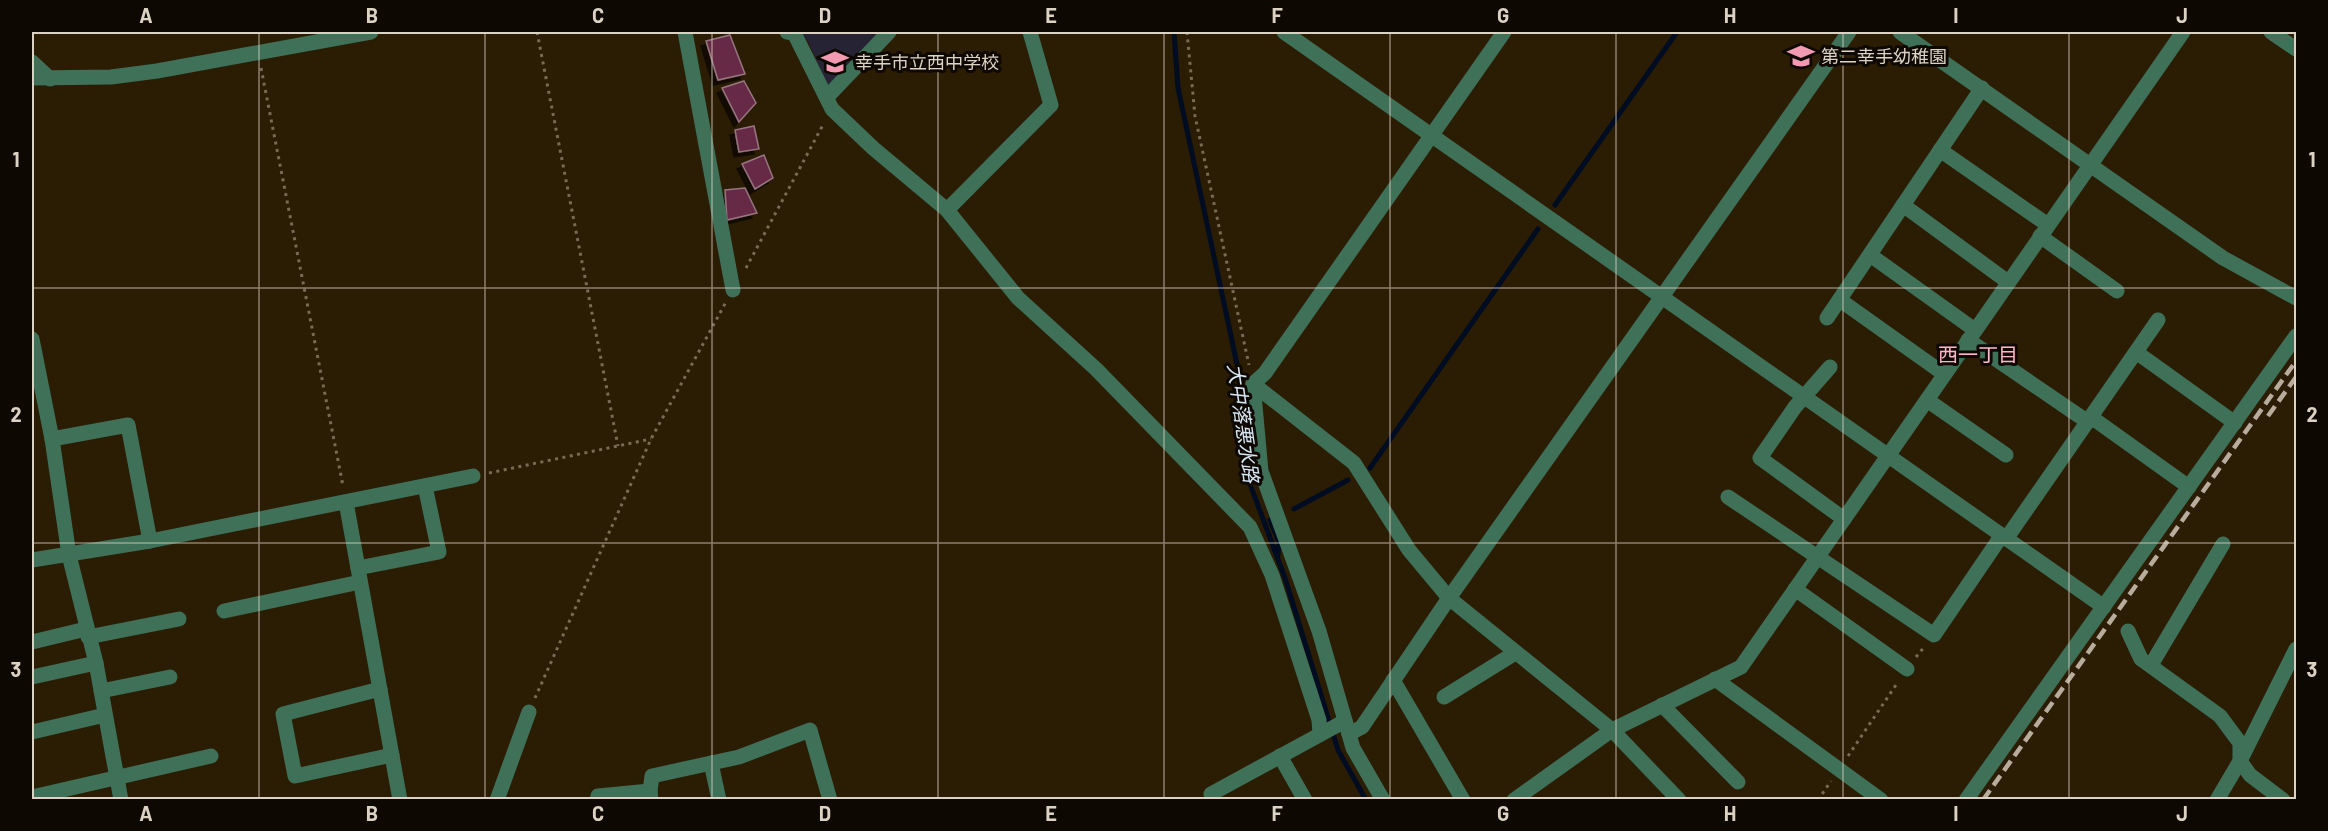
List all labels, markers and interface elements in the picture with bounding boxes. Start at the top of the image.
text: A [139,3,153,27]
text: B [366,3,378,27]
text: C [592,3,604,27]
text: D [819,3,831,27]
text: E [1045,3,1057,27]
text: F [1271,3,1283,27]
text: G [1497,3,1509,27]
text: H [1724,3,1736,27]
text: I [1953,3,1959,27]
text: J [2176,3,2188,27]
school or university icon: 第二幸手幼稚園 [1786,41,1816,71]
place label: 第二幸手幼稚園 [1821,45,1947,67]
school or university icon: 幸手市立西中学校 [820,47,850,77]
place label: 幸手市立西中学校 [855,51,999,73]
text: 1 [12,147,20,171]
text: 1 [2308,147,2316,171]
district label: 西一丁目 [1938,342,2018,366]
water label: 大中落悪水路 [1224,362,1265,486]
text: 2 [10,402,22,426]
text: 2 [2306,402,2318,426]
text: 3 [11,657,21,681]
text: 3 [2307,657,2317,681]
text: A [139,801,153,825]
text: B [366,801,378,825]
text: C [592,801,604,825]
text: D [819,801,831,825]
text: E [1045,801,1057,825]
text: F [1271,801,1283,825]
text: G [1497,801,1509,825]
text: H [1724,801,1736,825]
text: I [1953,801,1959,825]
text: J [2176,801,2188,825]

